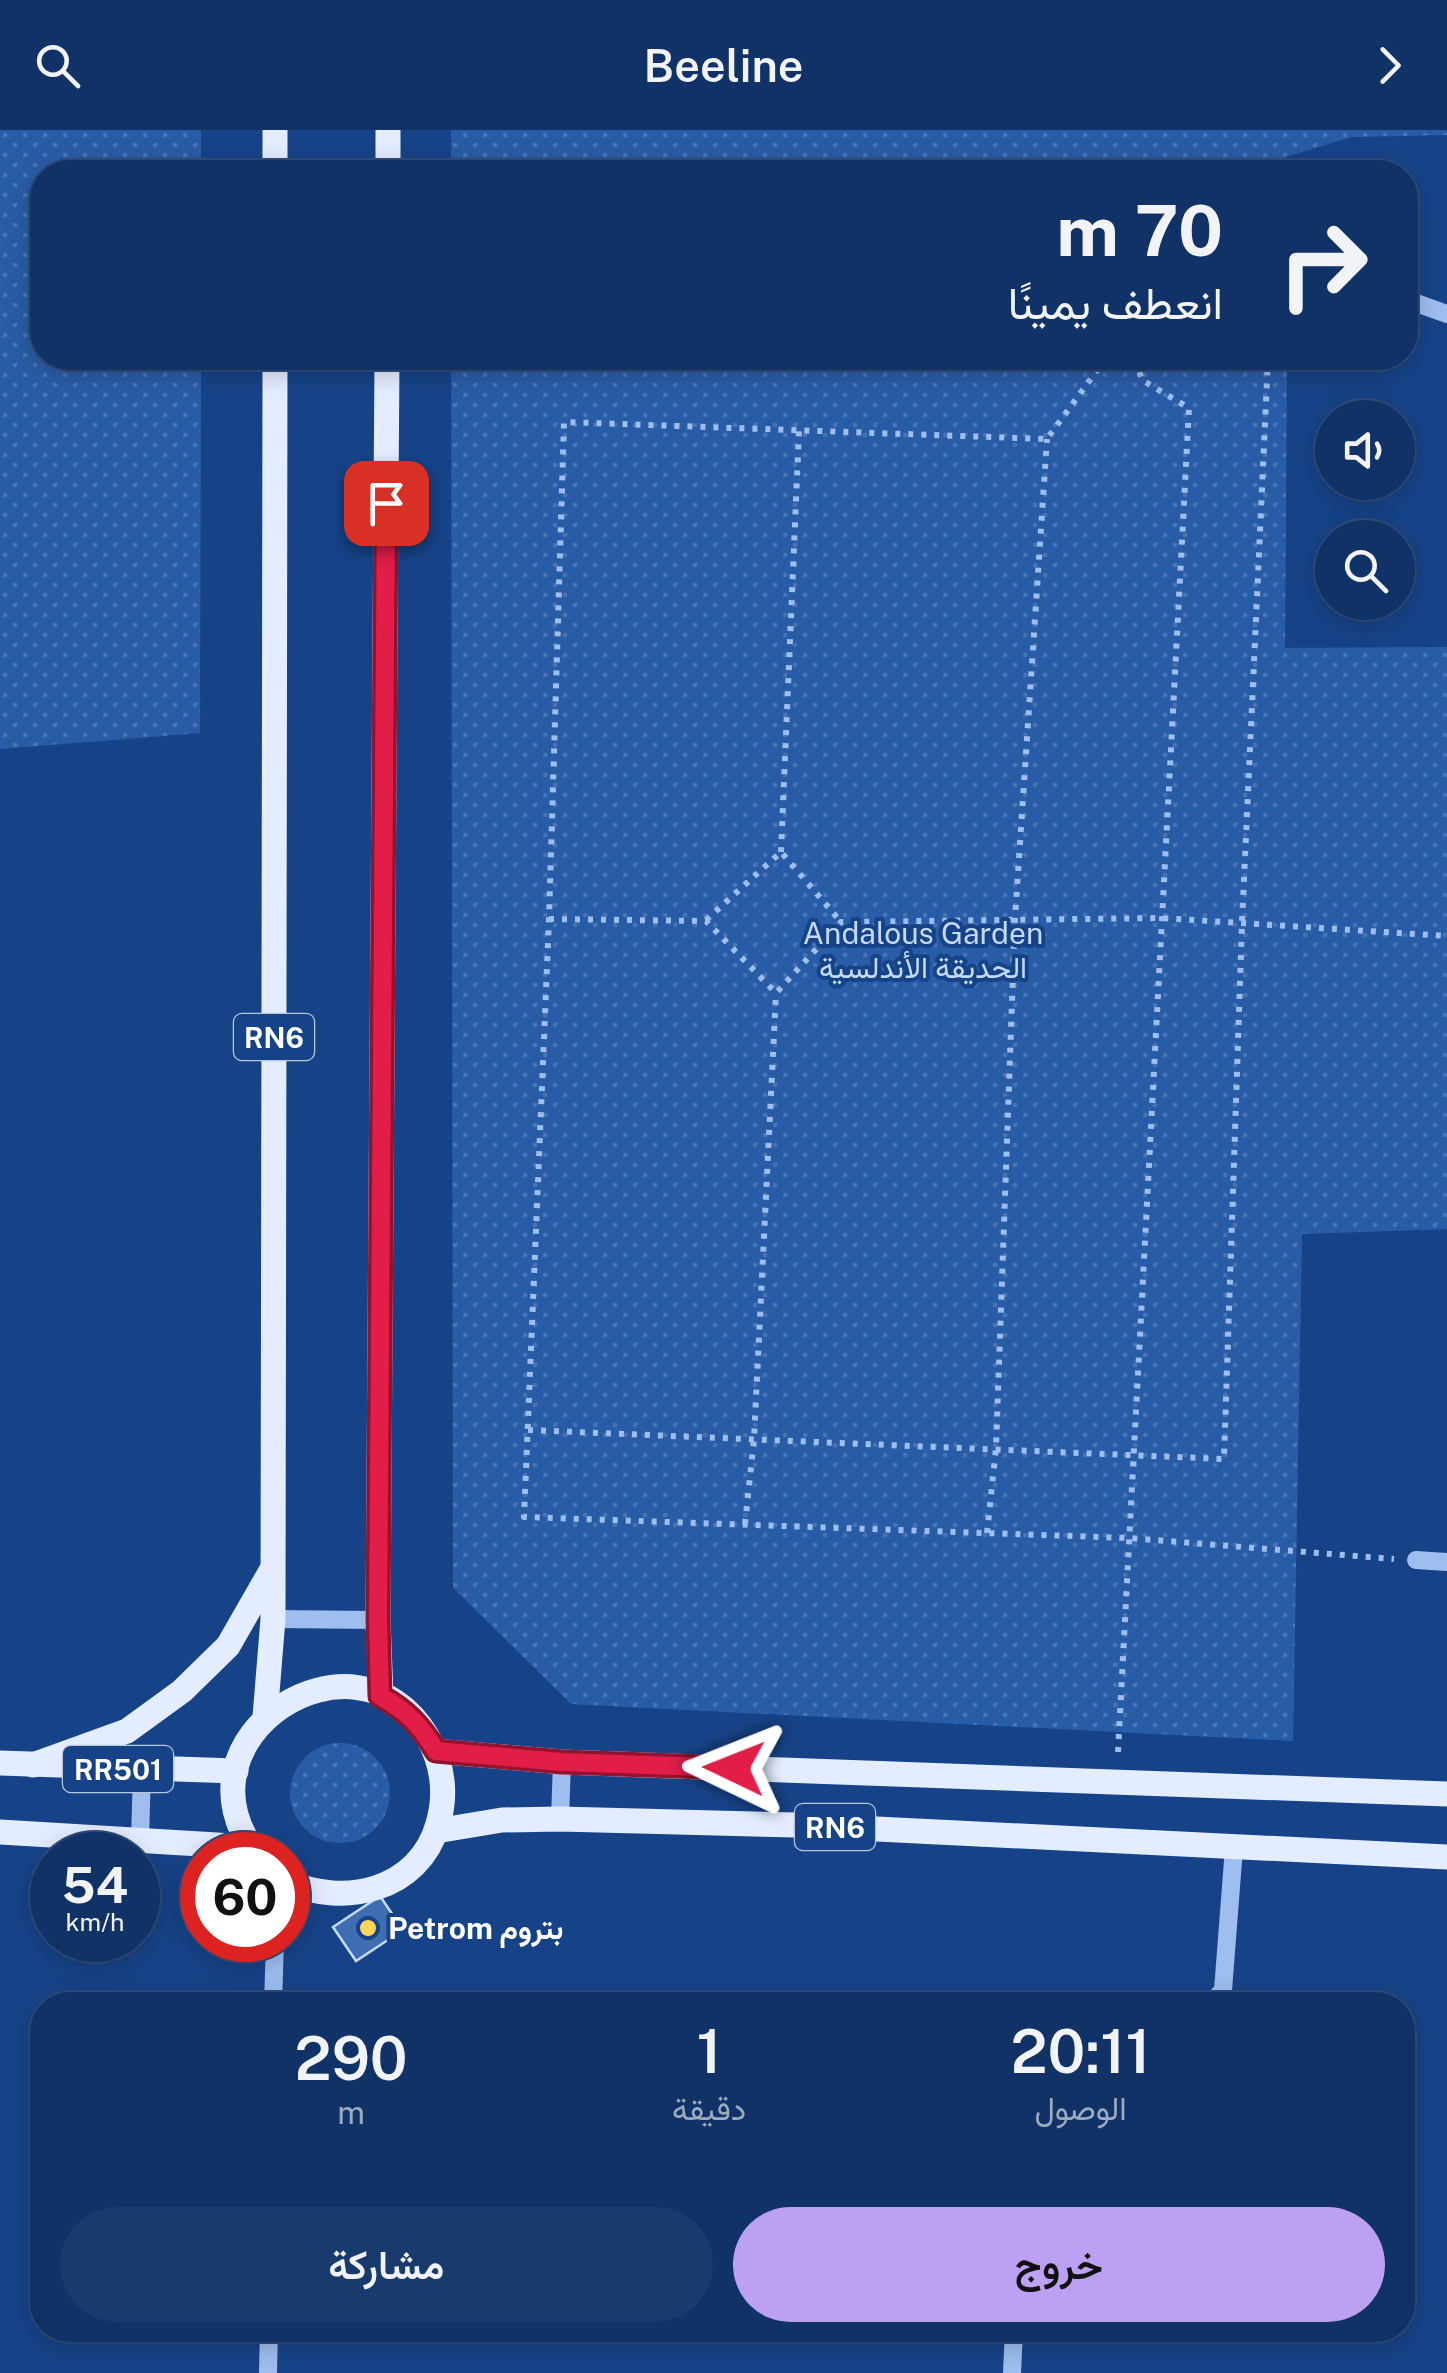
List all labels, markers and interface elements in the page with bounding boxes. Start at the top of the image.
icon: search [30,38,85,93]
icon: forward [1362,38,1417,93]
text: Beeline [643,39,804,92]
text: 70 m [1056,189,1223,272]
icon: right [1258,200,1388,330]
text: انعطف يمينًا [1008,276,1223,329]
map controls [1315,400,1415,620]
button: sound [1315,400,1415,500]
pin [344,461,429,546]
icon: arrive [359,476,414,531]
button: search [1315,520,1415,620]
park label: Andalous Garden الحديقة الأندلسية [803,915,1043,985]
road number: RN6 [234,1014,314,1060]
position arrow [682,1716,786,1820]
road number: RR501 [63,1746,173,1792]
road number: RN6 [795,1804,875,1850]
speed limit sign: 60 [180,1832,310,1962]
text: 54 [62,1855,128,1914]
text: km/h [66,1907,124,1937]
place label: Petrom بتروم [388,1910,563,1948]
marker: Petrom بتروم [357,1917,379,1939]
text: 1 [697,2016,722,2087]
text: 20:11 [1011,2016,1151,2087]
text: 290 [294,2023,408,2094]
text: دقيقة [672,2090,746,2127]
text: الوصول [1034,2090,1127,2127]
text: m [337,2094,365,2131]
button: مشاركة [60,2207,713,2322]
button: خروج [733,2207,1385,2322]

